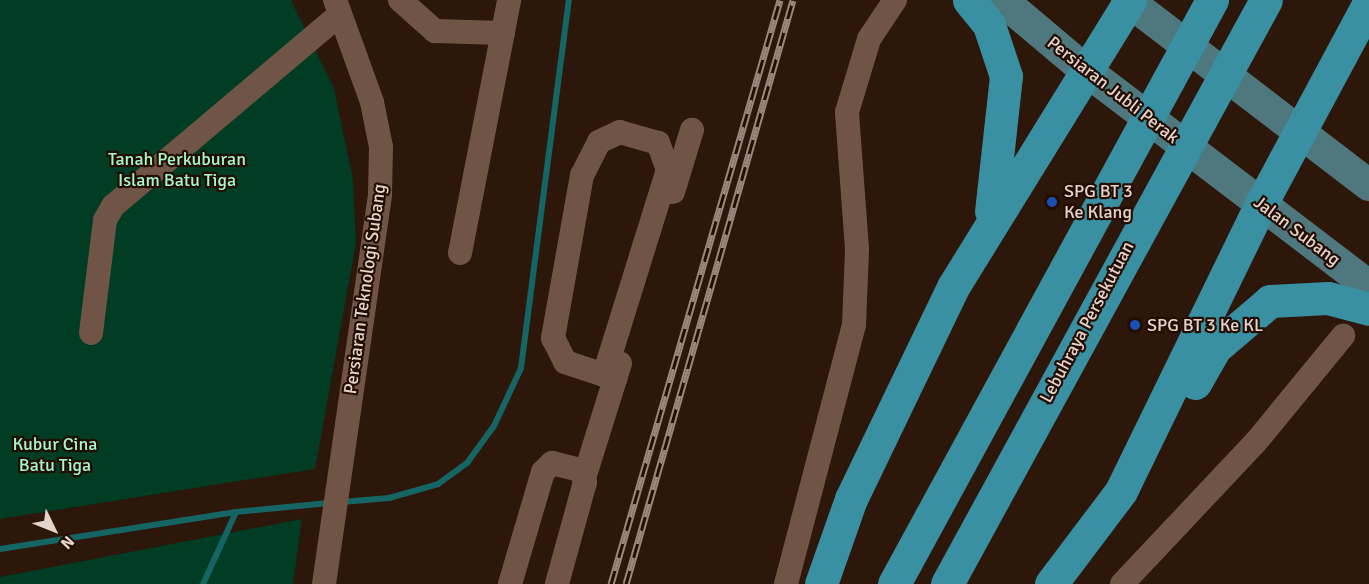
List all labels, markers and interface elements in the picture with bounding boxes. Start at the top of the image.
street label: Persiaran Jubli Perak [1043,32,1183,148]
park label: Tanah Perkuburan Islam Batu Tiga [108,149,246,192]
place label: SPG BT 3 Ke Klang [1064,181,1133,224]
street label: Persiaran Teknologi Subang [340,183,390,395]
street label: Jalan Subang [1249,191,1345,271]
marker: SPG BT 3 Ke Klang [1045,195,1059,209]
street label: Lebuhraya Persekutuan [1035,238,1139,406]
place label: SPG BT 3 Ke KL [1147,314,1263,336]
marker: SPG BT 3 Ke KL [1128,318,1142,332]
park label: Kubur Cina Batu Tiga [13,434,97,476]
north arrow [24,500,84,560]
text: N [56,531,78,553]

